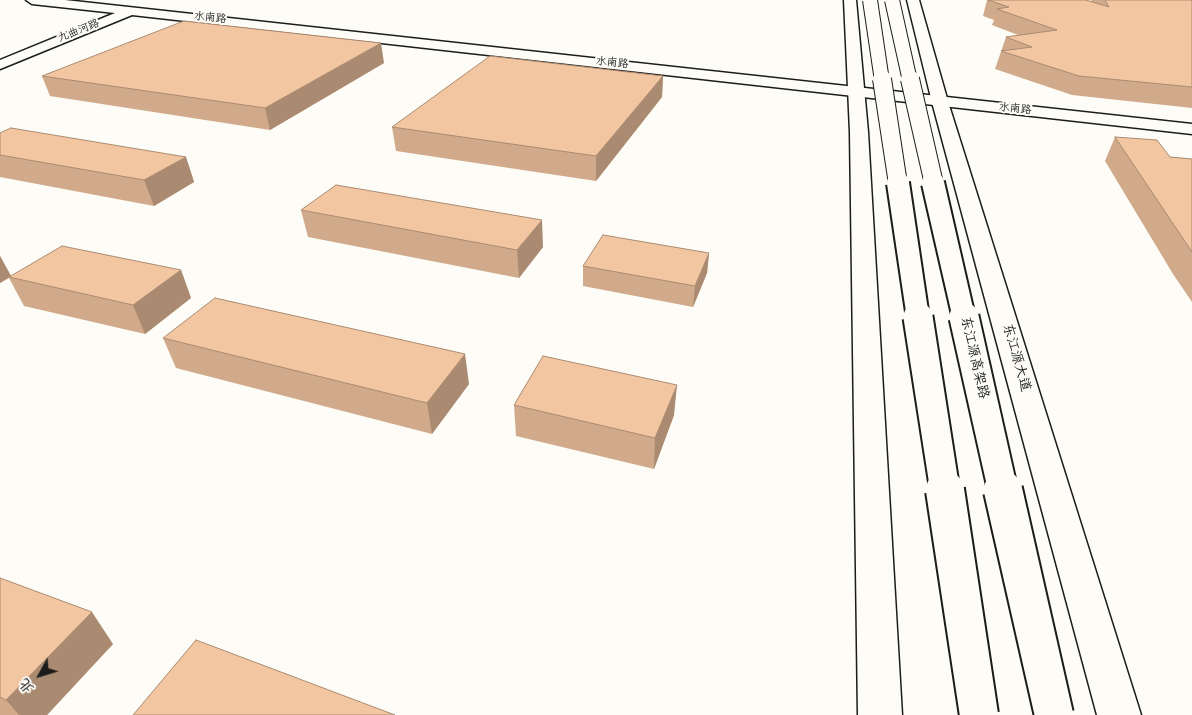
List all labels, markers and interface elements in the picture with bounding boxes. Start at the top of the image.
street label: 水南路 [193,11,227,27]
street label: 九曲河路 [56,18,102,46]
street label: 水南路 [595,56,629,72]
street label: 水南路 [998,102,1032,118]
street label: 东江源高架路 [955,315,991,401]
street label: 东江源大道 [997,322,1033,394]
north arrow [15,650,65,700]
text: 北 [17,674,39,696]

